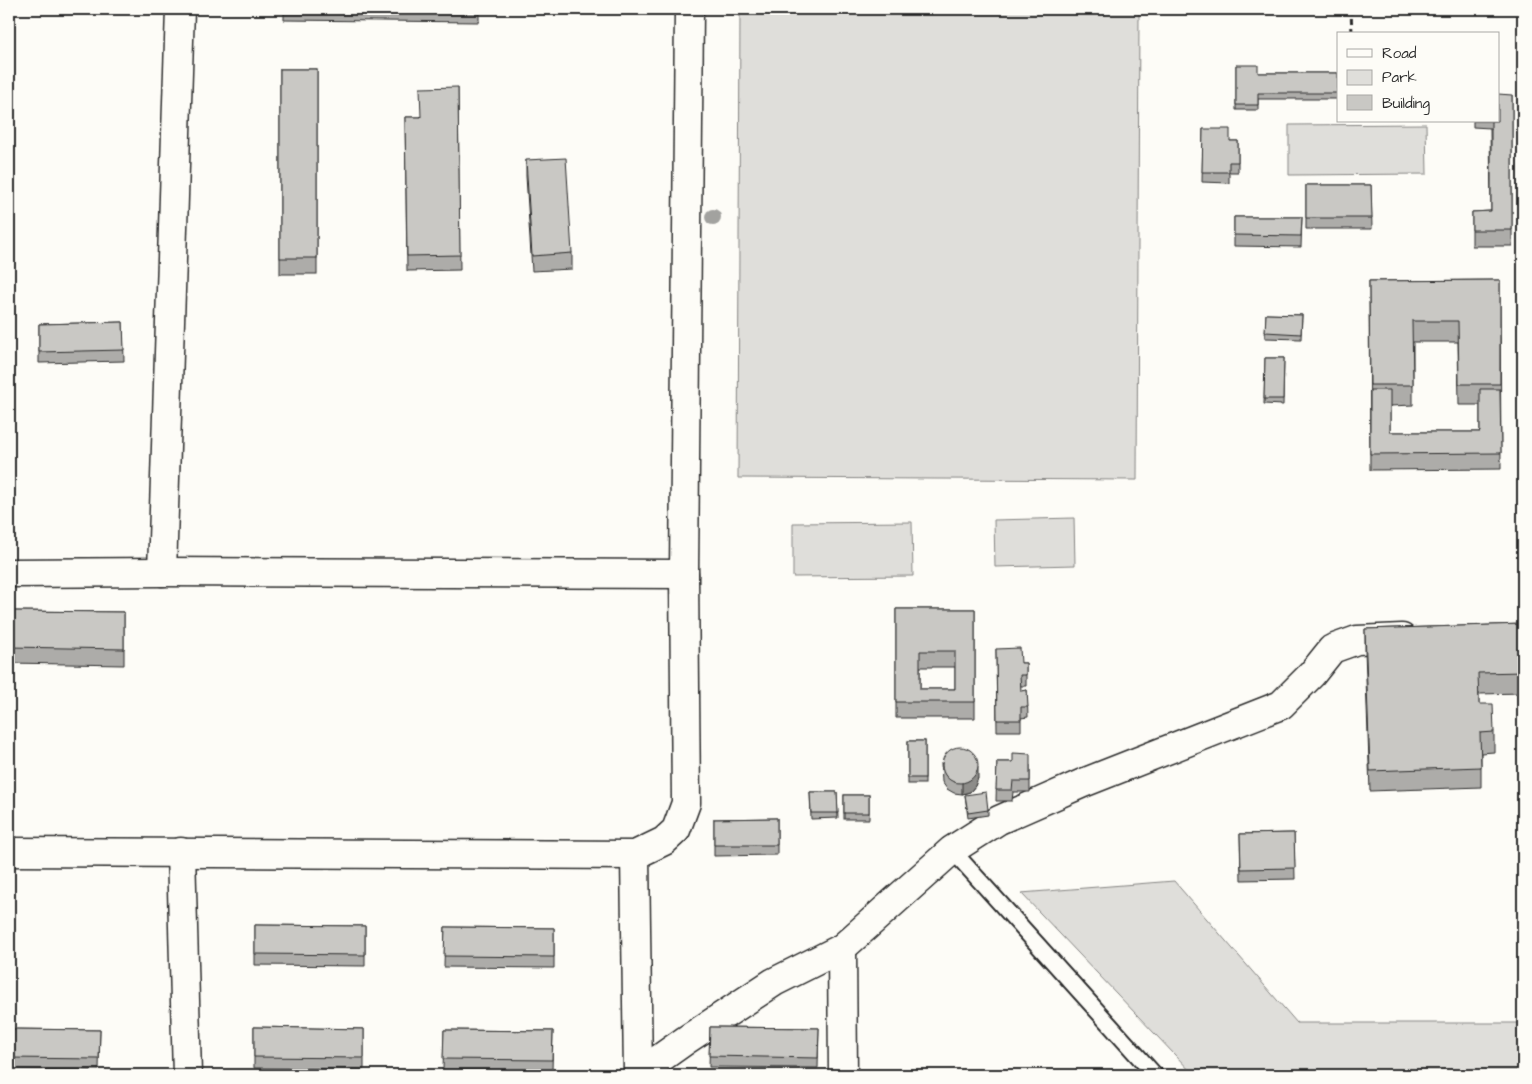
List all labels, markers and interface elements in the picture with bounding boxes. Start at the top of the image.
legend [1337,32,1500,122]
text: Road [1382,43,1417,64]
text: Park [1382,67,1417,88]
text: Building [1382,93,1430,115]

